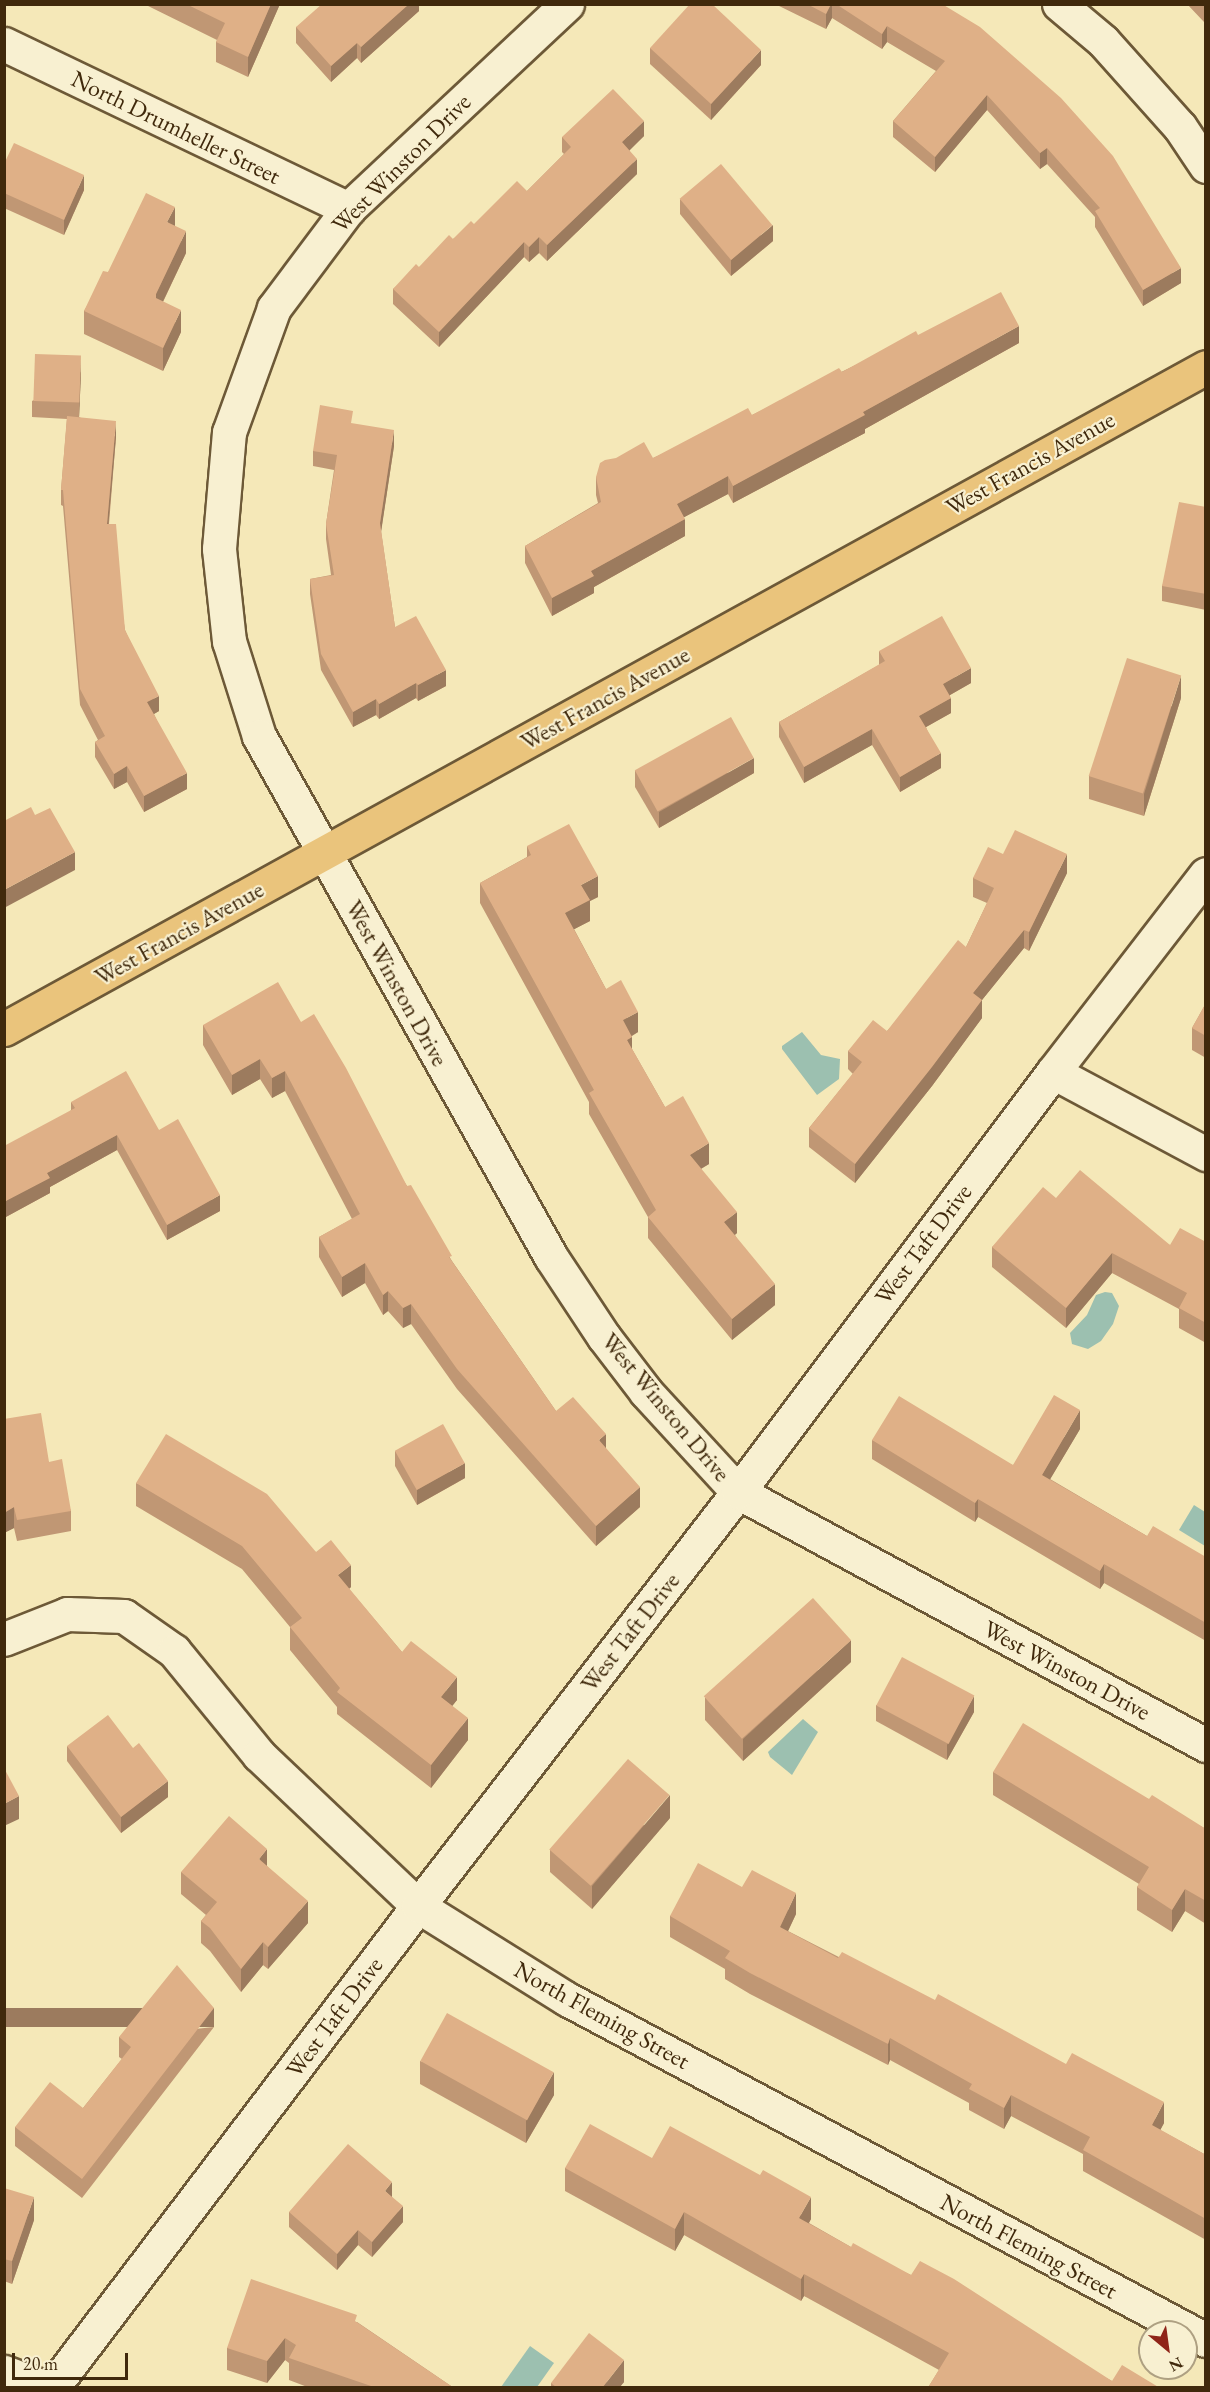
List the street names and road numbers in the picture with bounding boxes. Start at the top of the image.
street label: North Drumheller Street [67,64,285,190]
street label: West Winston Drive [325,87,477,239]
street label: West Francis Avenue [941,405,1119,521]
street label: West Francis Avenue [516,640,694,756]
street label: West Francis Avenue [90,875,268,991]
street label: West Winston Drive [340,895,454,1071]
street label: West Taft Drive [868,1178,978,1310]
street label: West Winston Drive [596,1327,736,1487]
street label: West Taft Drive [575,1567,685,1697]
street label: West Winston Drive [979,1614,1155,1726]
street label: West Taft Drive [279,1951,389,2083]
street label: North Fleming Street [509,1955,695,2075]
street label: North Fleming Street [936,2187,1122,2305]

